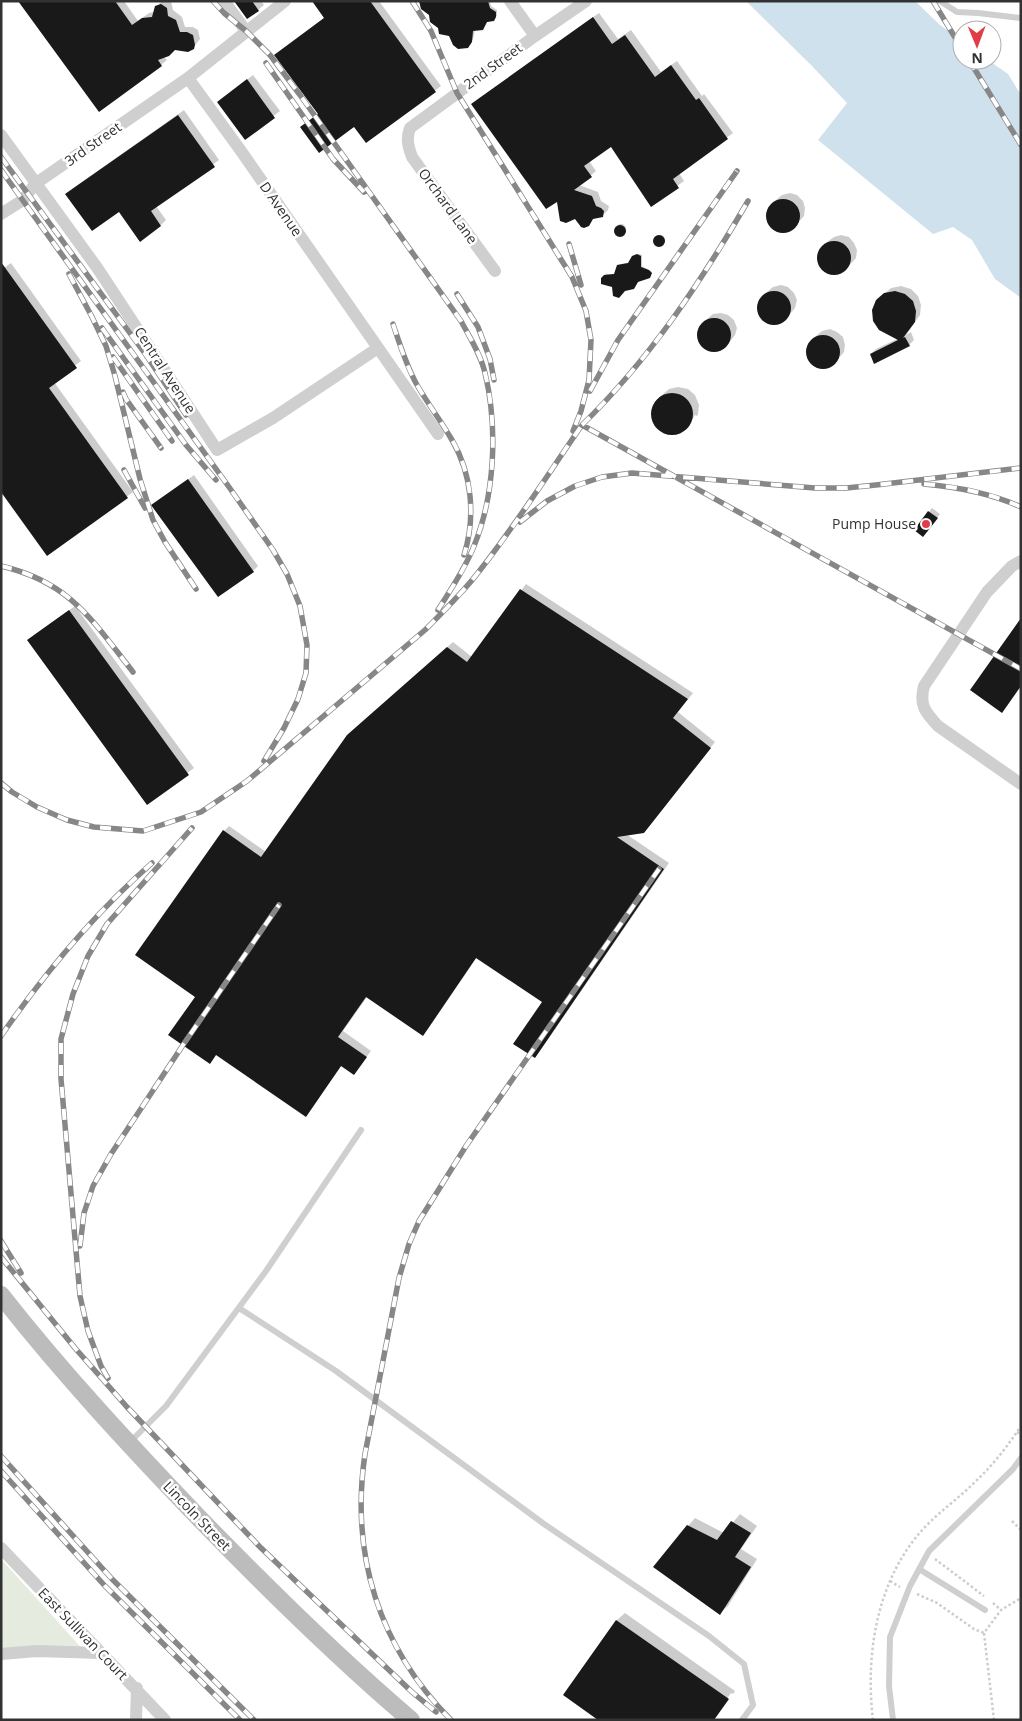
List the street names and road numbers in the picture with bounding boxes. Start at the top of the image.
street label: 2nd Street [460,38,526,93]
street label: 3rd Street [61,117,125,170]
street label: Orchard Lane [415,164,482,247]
street label: D Avenue [256,178,307,240]
street label: Central Avenue [130,323,201,417]
street label: Lincoln Street [159,1477,235,1554]
street label: East Sullivan Court [34,1583,132,1684]

